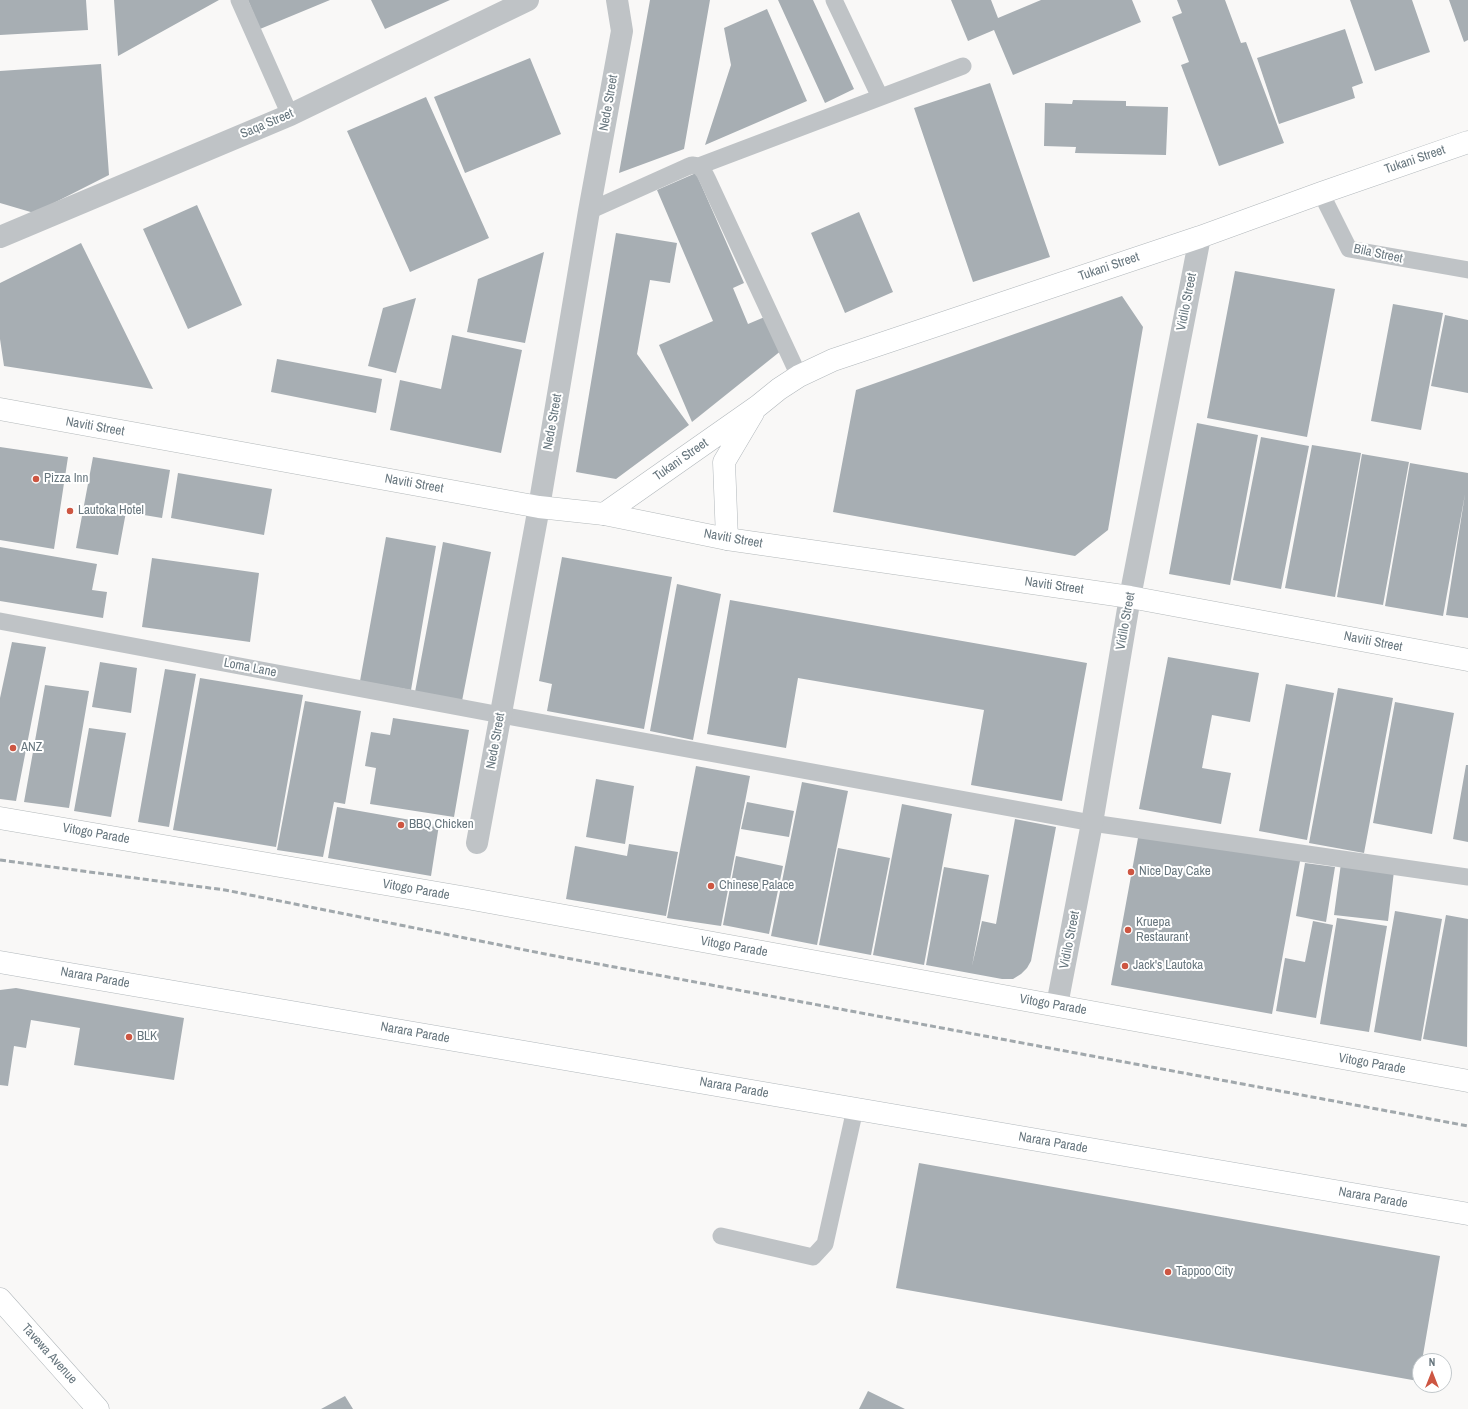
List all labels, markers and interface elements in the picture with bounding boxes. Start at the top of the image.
street label: Nede Street [596,74,622,132]
street label: Saqa Street [238,106,296,142]
street label: Tukani Street [1383,142,1447,178]
street label: Bila Street [1352,241,1404,267]
street label: Tukani Street [1077,249,1141,285]
street label: Vidilo Street [1174,272,1200,332]
street label: Nede Street [540,393,566,451]
street label: Naviti Street [64,414,126,440]
street label: Tukani Street [651,436,711,484]
place label: Pizza Inn [44,471,88,487]
street label: Naviti Street [383,471,445,497]
marker: Pizza Inn [31,474,41,484]
place label: Lautoka Hotel [78,503,144,519]
marker: Lautoka Hotel [65,506,75,516]
street label: Naviti Street [702,526,764,552]
street label: Naviti Street [1024,574,1084,598]
street label: Vidilo Street [1113,591,1139,651]
street label: Naviti Street [1342,629,1404,655]
street label: Loma Lane [222,655,278,681]
street label: Nede Street [483,712,509,770]
place label: ANZ [21,740,42,756]
marker: ANZ [8,743,18,753]
place label: BBQ Chicken [409,817,474,833]
street label: Vitogo Parade [61,820,131,848]
marker: BBQ Chicken [396,820,406,830]
place label: Nice Day Cake [1139,864,1211,880]
marker: Nice Day Cake [1126,867,1136,877]
street label: Vitogo Parade [381,876,451,904]
place label: Chinese Palace [719,878,794,894]
marker: Chinese Palace [706,881,716,891]
street label: Vidilo Street [1057,910,1083,970]
place label: Kruepa Restaurant [1136,915,1188,946]
marker: Kruepa Restaurant [1123,925,1133,935]
street label: Vitogo Parade [699,933,769,961]
place label: Jack's Lautoka [1133,958,1203,974]
marker: Jack's Lautoka [1120,961,1130,971]
street label: Narara Parade [59,964,131,992]
street label: Vitogo Parade [1018,991,1088,1019]
street label: Narara Parade [379,1019,451,1047]
place label: BLK [137,1029,157,1045]
marker: BLK [124,1032,134,1042]
street label: Vitogo Parade [1337,1050,1407,1078]
street label: Narara Parade [698,1074,770,1102]
street label: Narara Parade [1017,1129,1089,1157]
street label: Narara Parade [1337,1184,1409,1212]
place label: Tappoo City [1176,1264,1233,1280]
marker: Tappoo City [1163,1267,1173,1277]
street label: Tavewa Avenue [18,1321,80,1387]
north arrow [1412,1353,1452,1393]
text: N [1429,1355,1435,1369]

